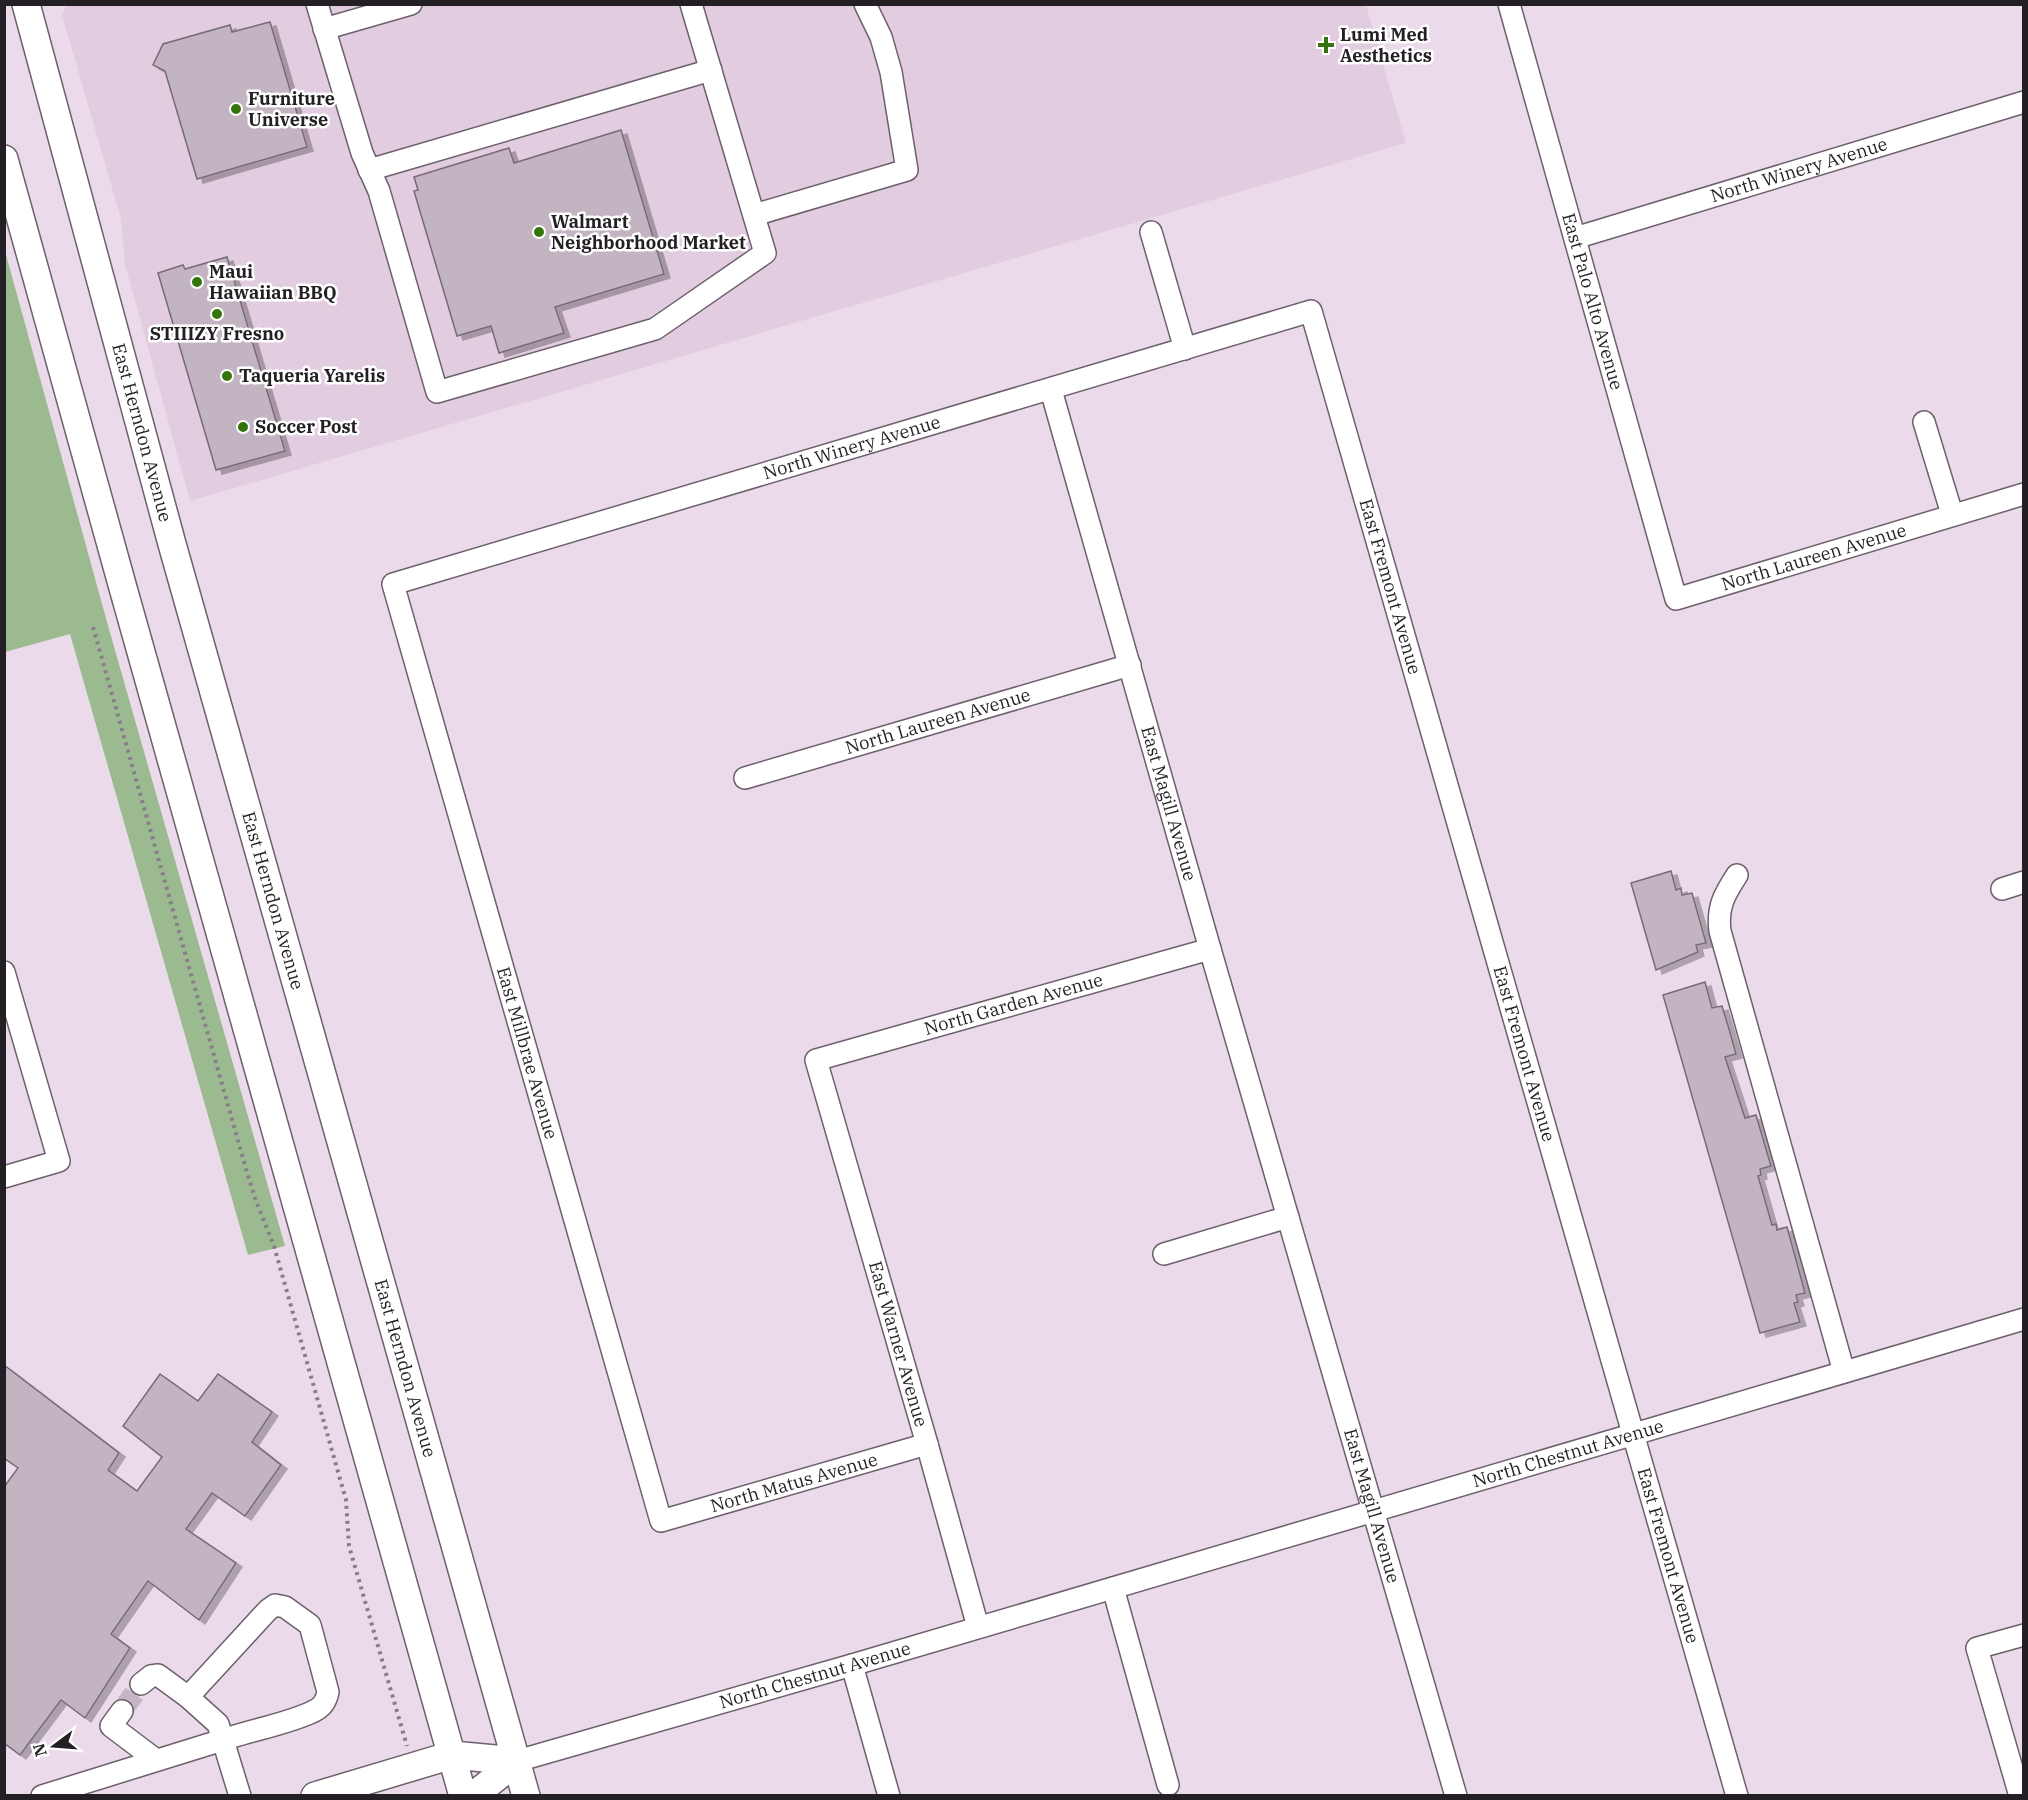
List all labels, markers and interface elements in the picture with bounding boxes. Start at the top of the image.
place label: Lumi Med Aesthetics [1340,23,1432,67]
marker: Lumi Med Aesthetics [1317,36,1335,54]
place label: Furniture Universe [248,87,335,131]
marker: Furniture Universe [229,102,243,116]
street label: North Winery Avenue [1708,132,1890,207]
place label: Walmart Neighborhood Market [551,210,746,254]
street label: East Palo Alto Avenue [1557,210,1629,392]
marker: Walmart Neighborhood Market [532,225,546,239]
place label: Maui Hawaiian BBQ [209,260,337,304]
marker: Maui Hawaiian BBQ [190,275,204,289]
marker: STIIIZY Fresno [210,307,224,321]
place label: STIIIZY Fresno [150,322,284,345]
street label: East Herndon Avenue [107,341,177,524]
place label: Taqueria Yarelis [239,364,385,387]
marker: Taqueria Yarelis [220,369,234,383]
street label: North Winery Avenue [760,410,943,484]
place label: Soccer Post [255,415,358,438]
marker: Soccer Post [236,420,250,434]
street label: East Fremont Avenue [1354,496,1427,677]
street label: North Laureen Avenue [1719,518,1909,596]
street label: North Laureen Avenue [842,683,1033,759]
street label: East Magill Avenue [1136,723,1202,883]
street label: East Herndon Avenue [237,809,309,992]
street label: East Fremont Avenue [1488,963,1561,1144]
street label: East Millbrae Avenue [492,964,563,1142]
street label: North Garden Avenue [921,968,1105,1040]
street label: East Warner Avenue [864,1258,933,1429]
street label: East Herndon Avenue [369,1276,442,1460]
street label: North Chestnut Avenue [1470,1414,1666,1492]
street label: East Magill Avenue [1339,1426,1406,1586]
street label: North Matus Avenue [708,1448,880,1517]
street label: East Fremont Avenue [1632,1465,1705,1646]
street label: North Chestnut Avenue [716,1636,913,1713]
north arrow [24,1716,84,1776]
text: N [28,1741,51,1759]

